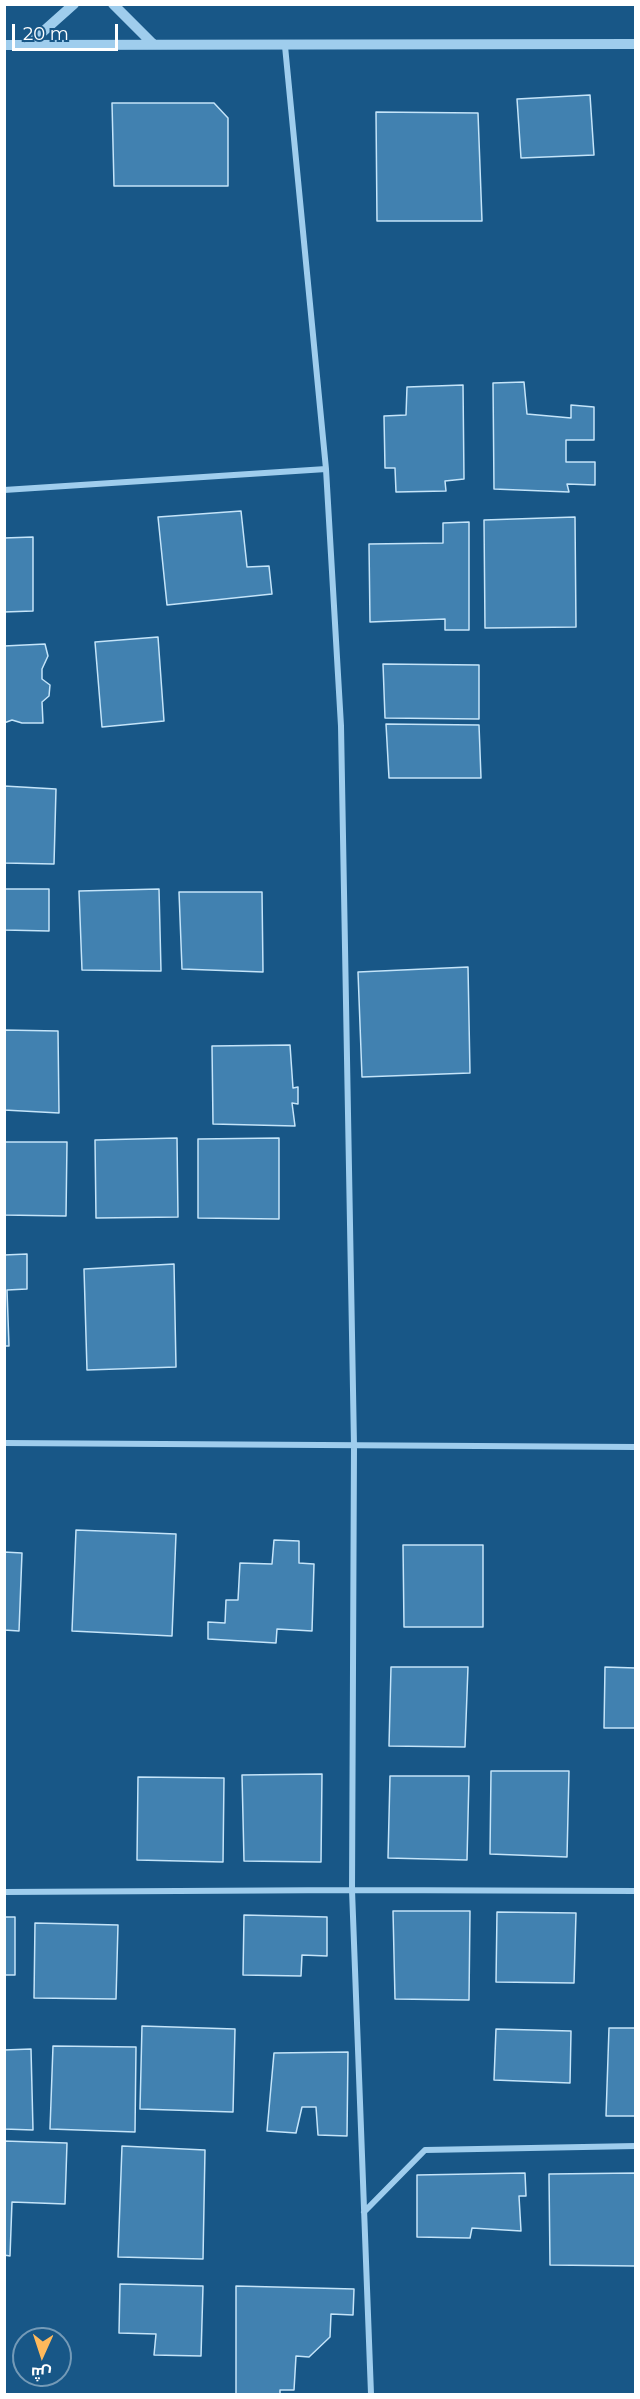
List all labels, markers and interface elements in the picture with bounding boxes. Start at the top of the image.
scale bar [15,12,122,50]
text: 20 m [23,23,69,45]
north arrow [12,2327,72,2387]
text: ش [30,2363,52,2384]

